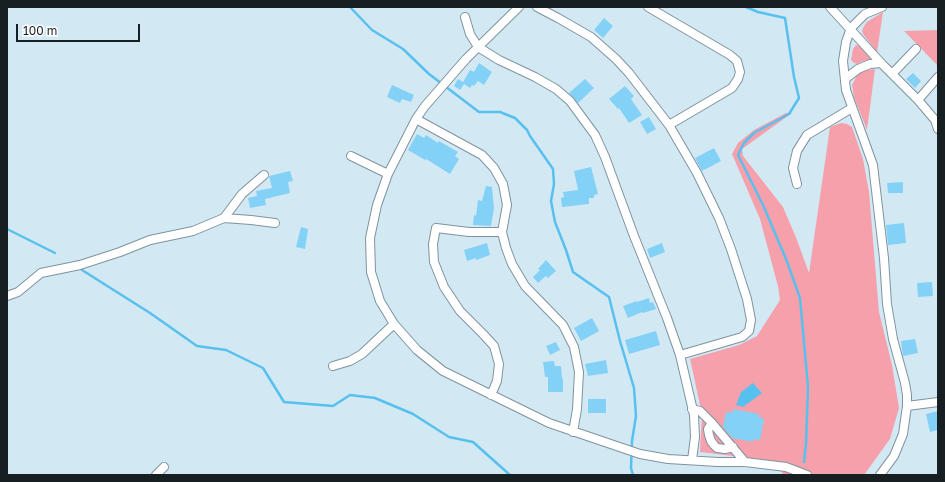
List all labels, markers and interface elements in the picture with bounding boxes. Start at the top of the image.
scale bar [18,16,142,42]
text: 100 m [23,23,57,38]

